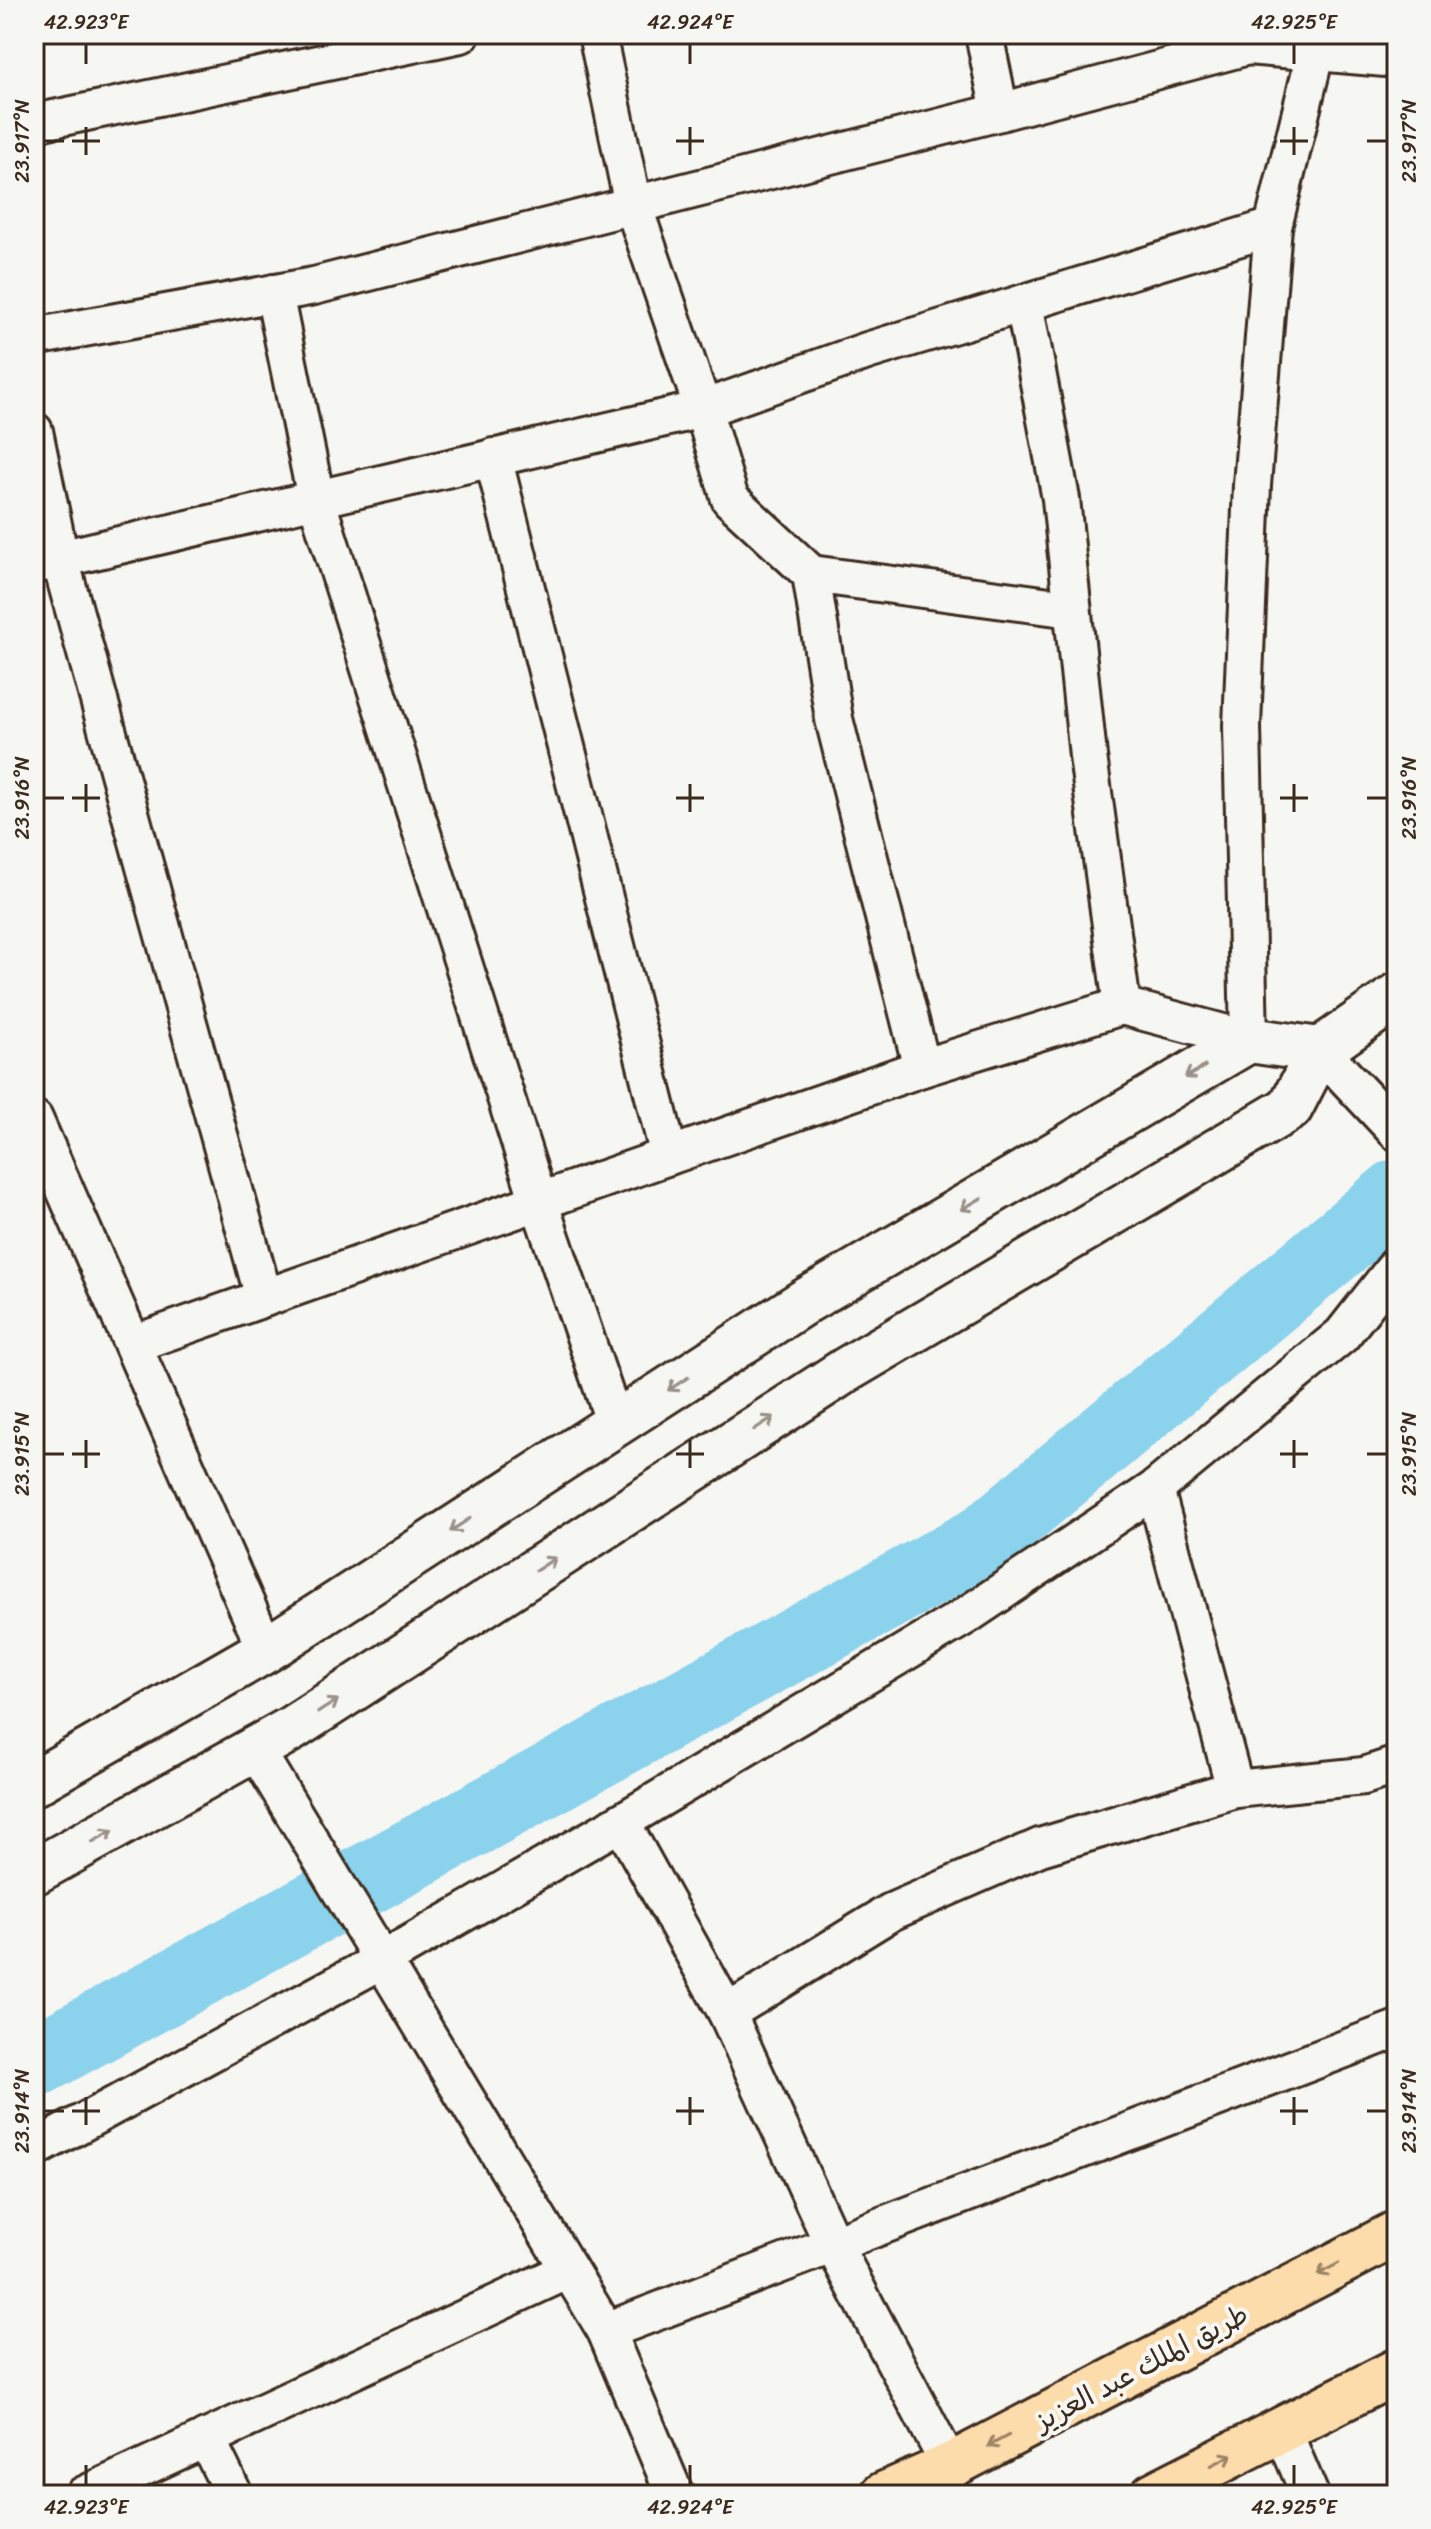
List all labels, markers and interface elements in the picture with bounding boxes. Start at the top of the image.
text: 42.923°E [44,5,130,40]
text: 42.924°E [647,5,735,40]
text: 42.925°E [1251,5,1339,40]
text: 23.917°N [5,99,40,183]
text: 23.917°N [1392,99,1427,183]
text: 23.916°N [5,756,40,840]
text: 23.916°N [1392,756,1427,840]
one-way arrow [1184,1064,1207,1080]
one-way arrow [960,1196,983,1212]
one-way arrow [667,1376,690,1392]
text: 23.915°N [5,1412,40,1496]
text: 23.915°N [1392,1412,1427,1496]
one-way arrow [752,1415,775,1431]
one-way arrow [449,1517,471,1533]
one-way arrow [534,1556,557,1572]
one-way arrow [316,1697,338,1714]
one-way arrow [90,1827,114,1843]
text: 23.914°N [5,2069,40,2153]
text: 23.914°N [1392,2069,1427,2153]
one-way arrow [1316,2262,1340,2278]
street label: طريق الملك عبد العزيز [1023,2290,1258,2446]
one-way arrow [986,2434,1010,2450]
one-way arrow [1210,2451,1234,2467]
text: 42.923°E [44,2490,130,2525]
text: 42.924°E [647,2490,735,2525]
text: 42.925°E [1251,2490,1339,2525]

